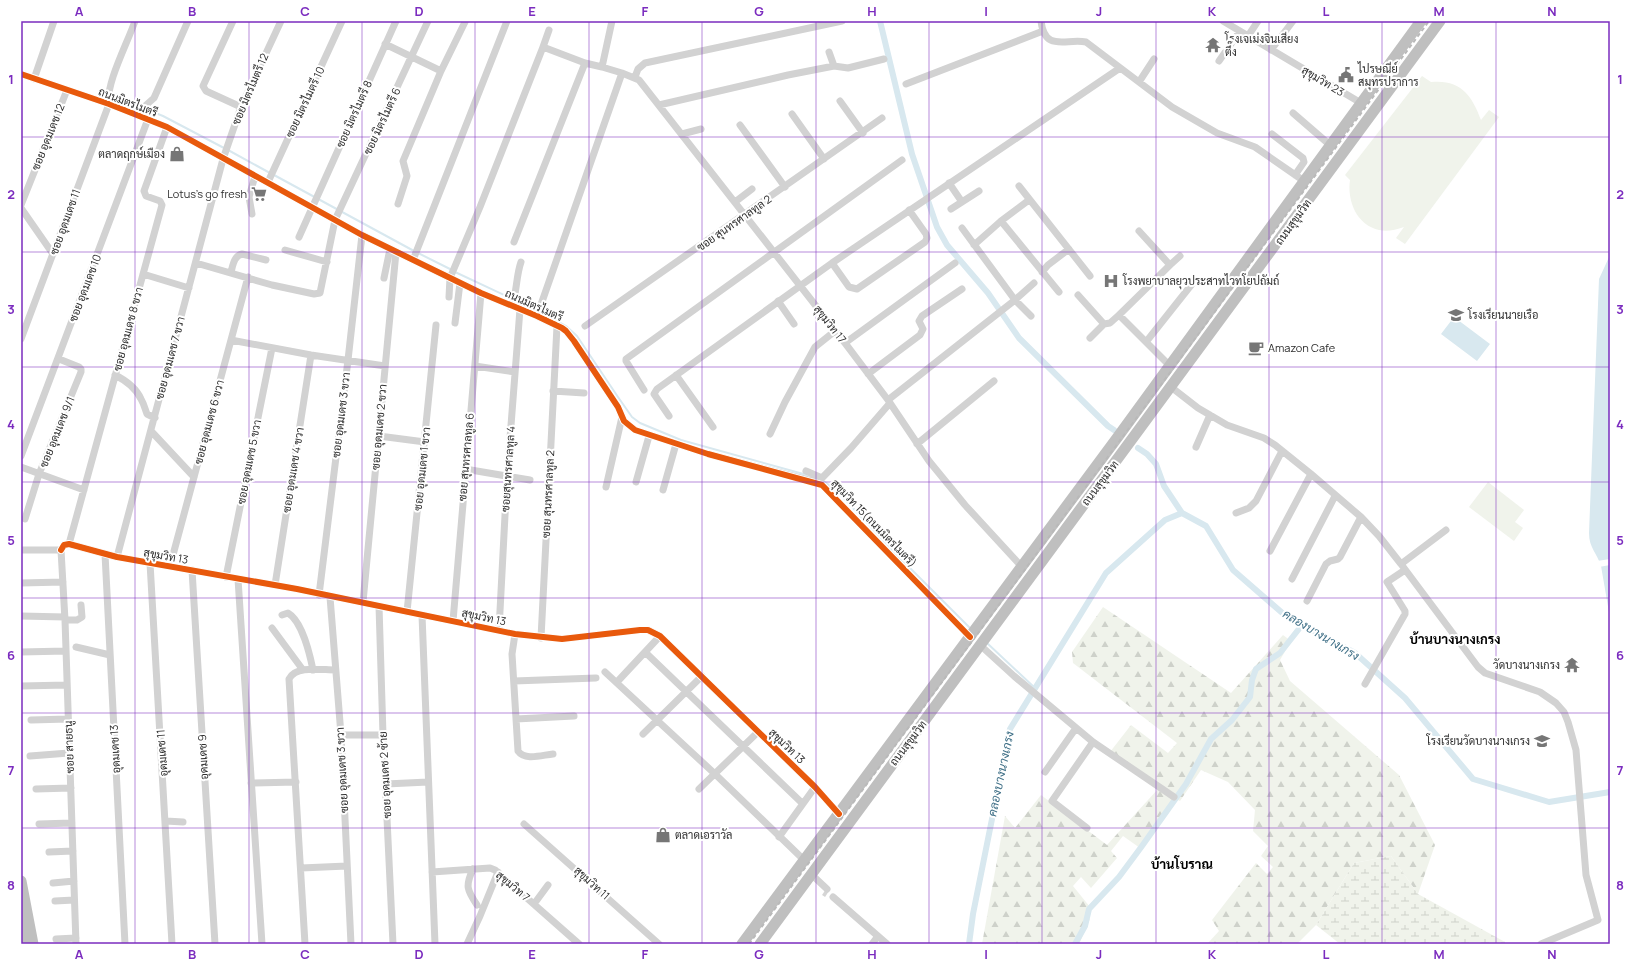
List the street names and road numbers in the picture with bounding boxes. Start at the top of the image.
street label: ซอย มิตรไมตรี 12 [228,51,271,127]
street label: สุขุมวิท 23 [1298,62,1347,101]
street label: ซอย มิตรไมตรี 10 [282,64,328,140]
street label: ซอย มิตรไมตรี 8 [332,78,375,150]
street label: ถนนมิตรไมตรี [96,83,160,120]
street label: ซอย มิตรไมตรี 6 [359,85,404,157]
street label: ซอย อุดมเดช 12 [27,101,70,173]
street label: ซอย อุดมเดช 11 [46,187,85,257]
street label: ซอย สุนทรศาลทูล 2 [693,191,775,256]
street label: ถนนสุขุมวิท [1271,196,1316,249]
street label: ซอย อุดมเดช 10 [65,252,106,324]
street label: ซอย อุดมเดช 8 ขวา [109,285,148,373]
street label: ถนนมิตรไมตรี [503,285,566,324]
street label: สุขุมวิท 17 [809,302,850,347]
street label: ซอย อุดมเดช 7 ขวา [151,315,190,402]
street label: ซอย อุดมเดช 3 ขวา [328,371,355,459]
street label: ซอย อุดมเดช 6 ขวา [190,378,229,466]
street label: ซอย อุดมเดช 2 ขวา [367,383,392,471]
street label: ซอย อุดมเดช 9/1 [35,394,80,470]
street label: ซอย สุนทรศาลทูล 6 [454,412,479,502]
street label: ซอย อุดมเดช 5 ขวา [233,418,266,506]
street label: ซอยสุนทรศาลทูล 4 [497,425,520,513]
street label: ซอย อุดมเดช 4 ขวา [278,426,309,514]
street label: ซอย อุดมเดช 1 ขวา [410,426,435,512]
street label: ซอย สุนทรศาลทูล 2 [538,450,559,538]
street label: ถนนสุขุมวิท [1078,457,1123,510]
street label: สุขุมวิท 15(ถนนมิตรไมตรี) [827,475,920,571]
street label: สุขุมวิท 13 [142,544,190,569]
street label: สุขุมวิท 13 [460,604,508,630]
street label: ถนนสุขุมวิท [886,717,931,770]
street label: ซอย สายธนู [60,720,78,774]
street label: อุดมเดช 13 [106,724,125,774]
street label: สุขุมวิท 13 [765,725,809,768]
street label: ซอย อุดมเดช 3 ขวา [332,727,353,813]
street label: อุดมเดช 11 [152,729,173,777]
street label: ซอย อุดมเดช 2 ซ้าย [375,731,396,819]
street label: อุดมเดช 9 [194,734,213,780]
street label: สุขุมวิท 11 [570,863,613,904]
street label: สุขุมวิท 7 [492,867,534,906]

